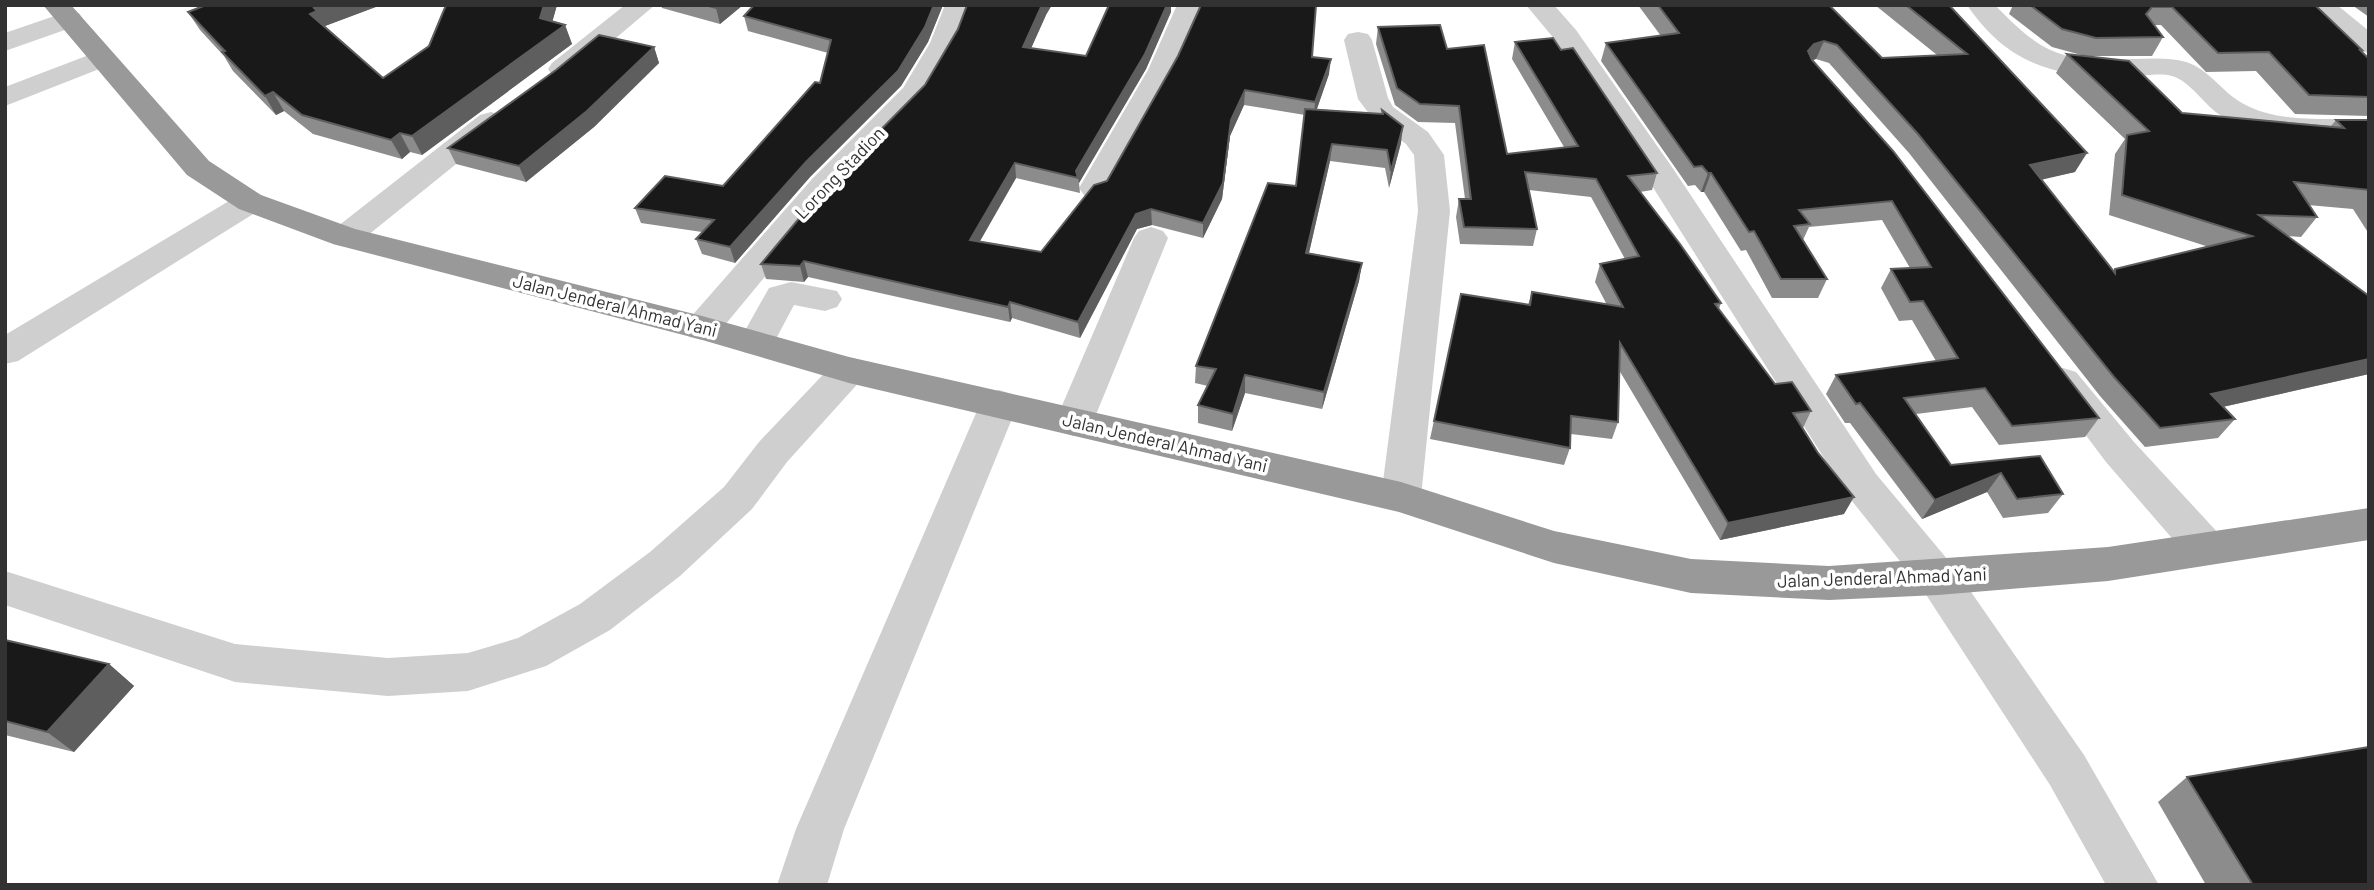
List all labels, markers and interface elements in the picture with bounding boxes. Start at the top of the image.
street label: Lorong Stadion [790,122,889,223]
street label: Jalan Jenderal Ahmad Yani [511,269,720,341]
street label: Jalan Jenderal Ahmad Yani [1061,408,1270,476]
street label: Jalan Jenderal Ahmad Yani [1777,562,1987,592]

